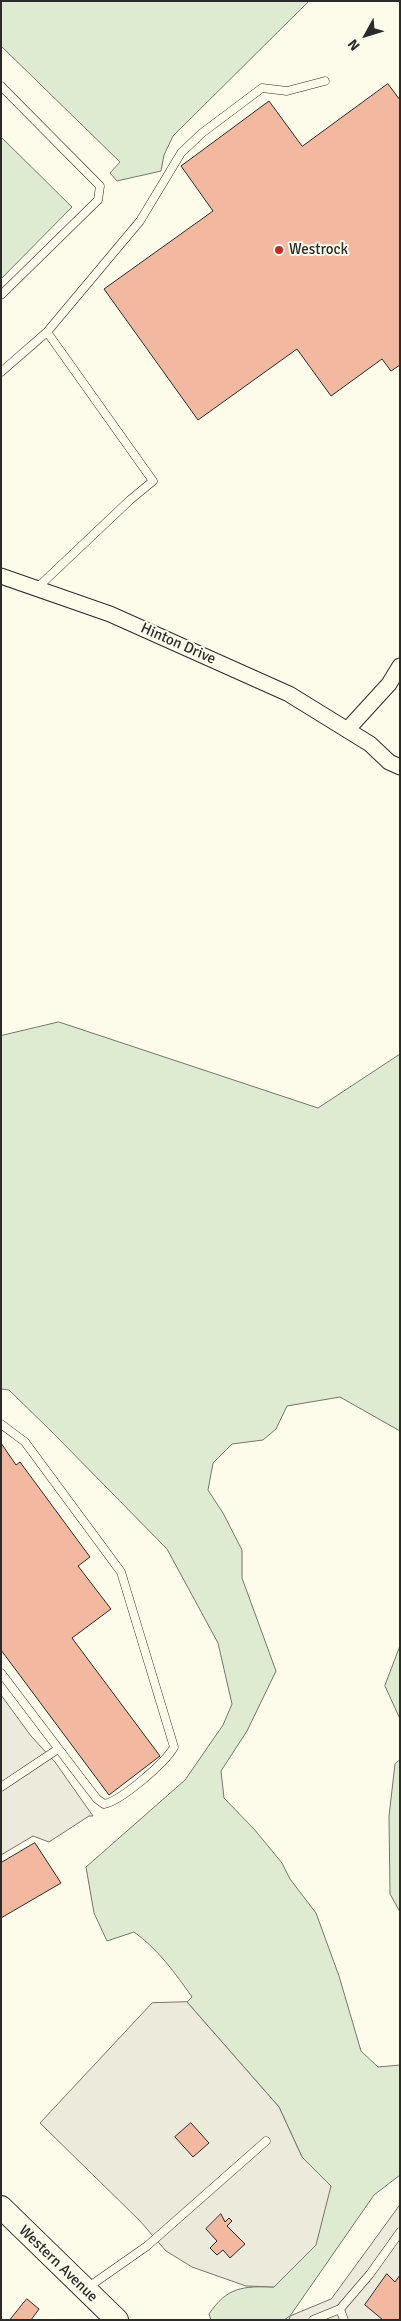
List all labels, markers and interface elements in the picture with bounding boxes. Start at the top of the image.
north arrow [341,10,391,60]
text: N [344,36,364,54]
place label: Westrock [289,241,348,259]
marker: Westrock [273,244,285,256]
street label: Hinton Drive [138,619,218,669]
street label: Western Avenue [15,2222,101,2306]

